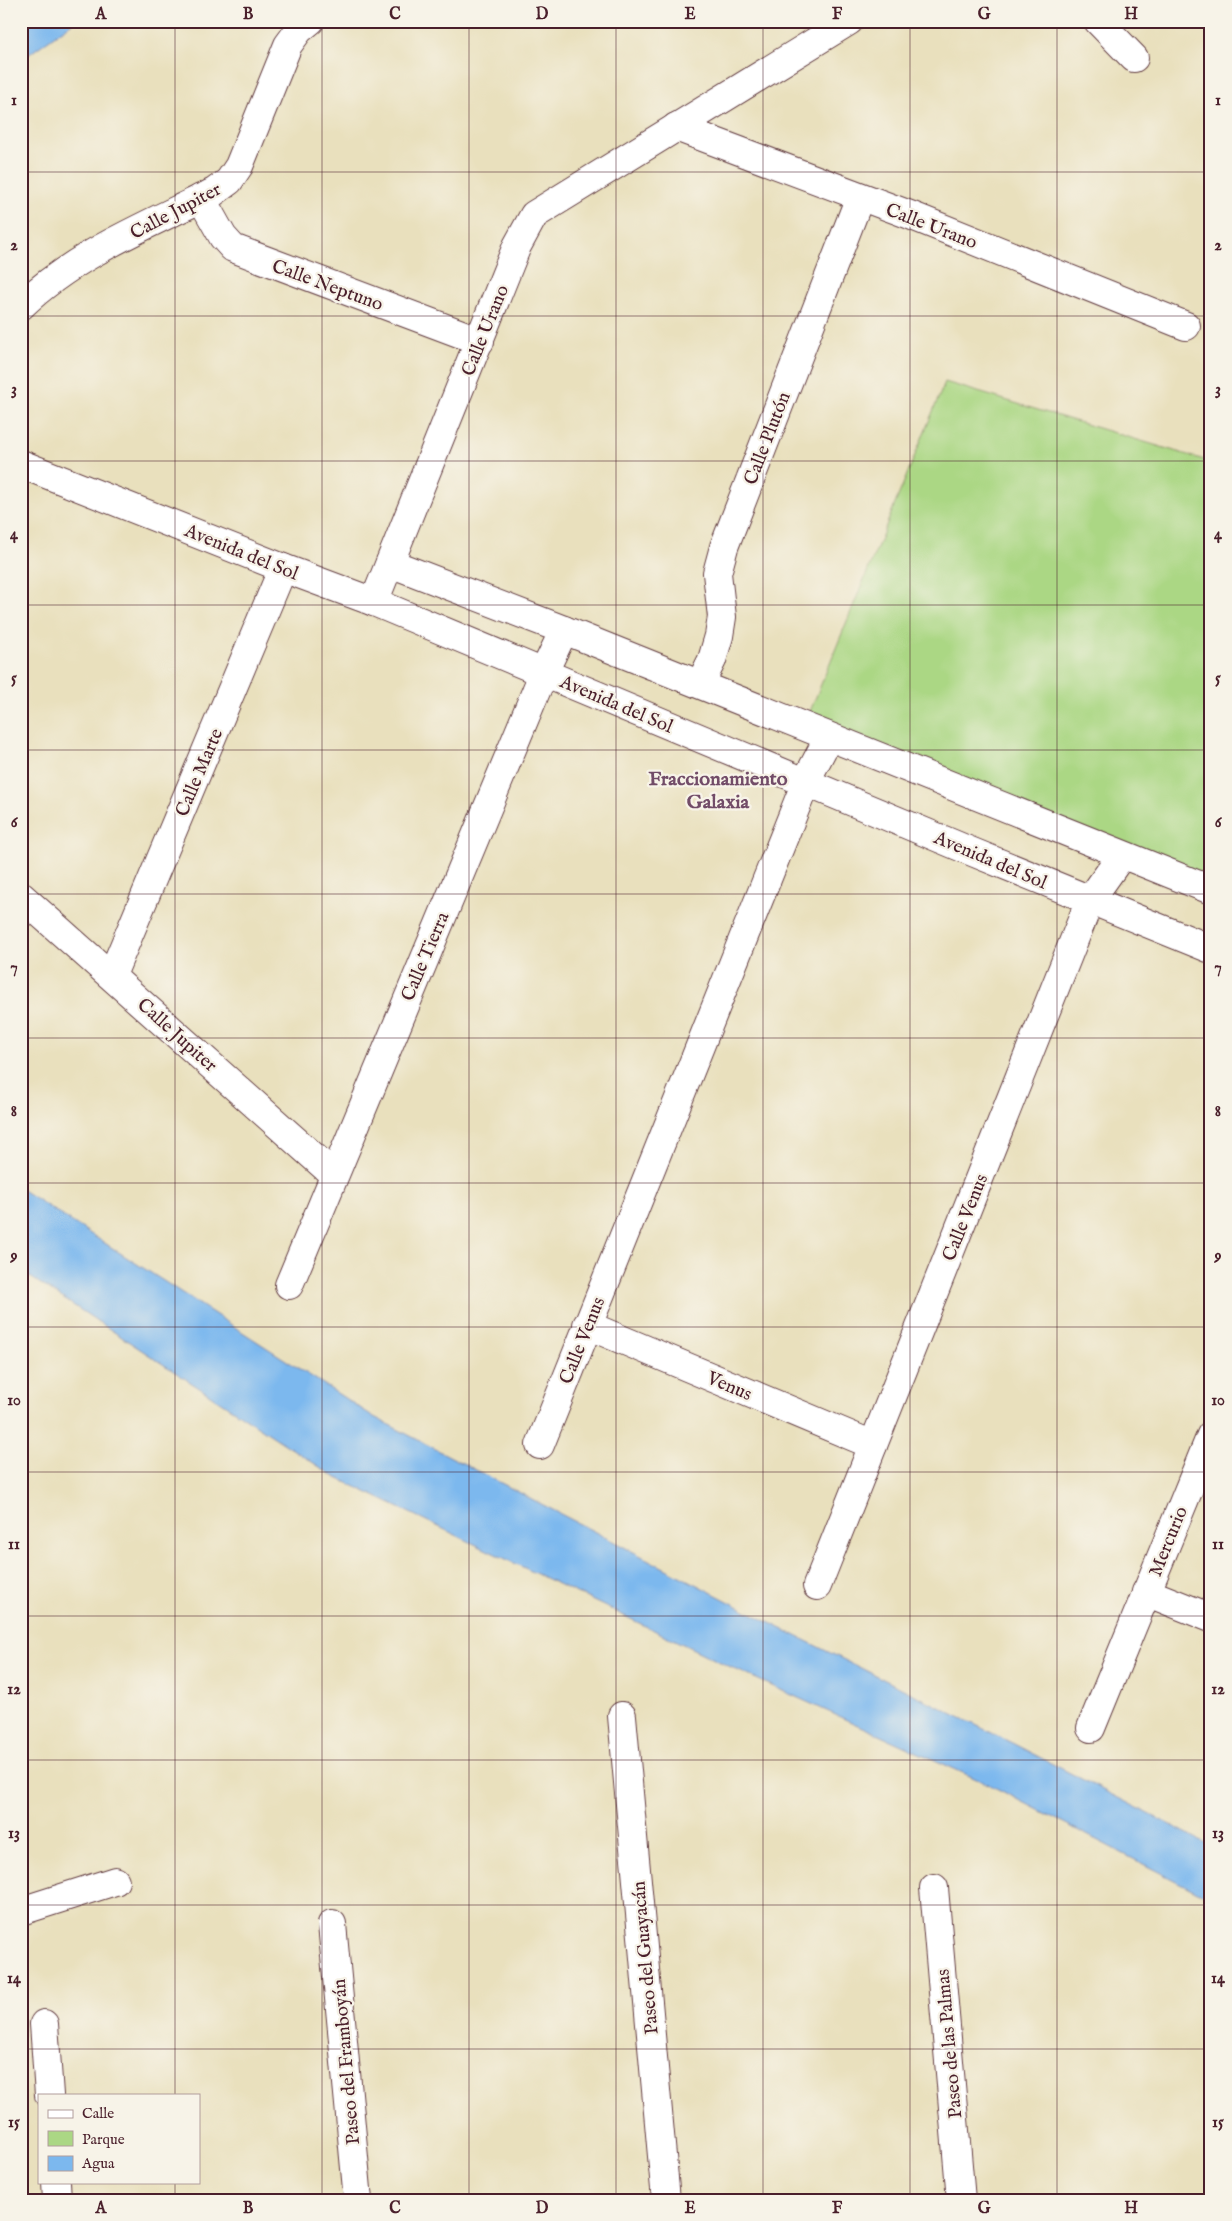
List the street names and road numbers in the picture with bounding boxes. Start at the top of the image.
street label: Calle Jupiter [126,178,226,246]
street label: Calle Urano [882,198,980,255]
street label: Calle Neptuno [268,255,386,317]
street label: Calle Urano [457,282,515,380]
street label: Calle Plutón [739,389,797,489]
street label: Avenida del Sol [180,519,302,587]
street label: Avenida del Sol [555,670,677,740]
street label: Calle Marte [171,725,229,820]
street label: Avenida del Sol [929,826,1051,896]
street label: Calle Tierra [396,908,456,1005]
street label: Calle Jupiter [132,993,222,1078]
street label: Calle Venus [938,1171,994,1265]
street label: Calle Venus [555,1294,611,1388]
street label: Venus [702,1366,755,1407]
street label: Mercurio [1144,1503,1194,1580]
street label: Paseo del Guayacán [627,1880,665,2036]
street label: Paseo de las Palmas [932,1968,968,2120]
street label: Paseo del Framboyán [328,1978,366,2146]

